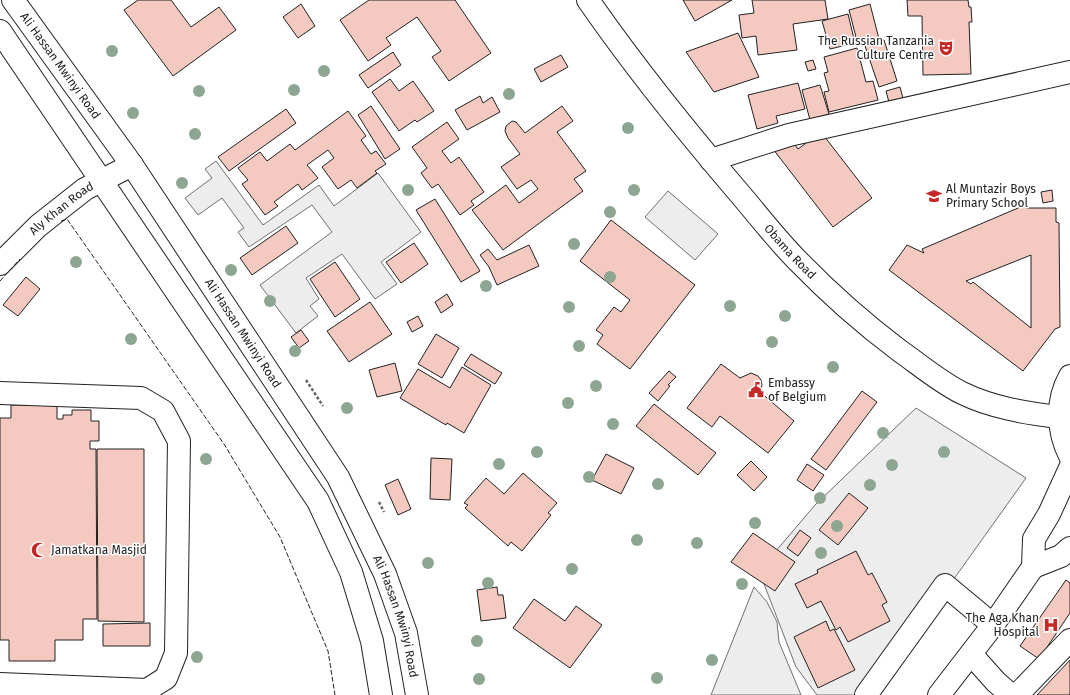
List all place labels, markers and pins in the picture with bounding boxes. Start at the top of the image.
place label: The Russian Tanzania Culture Centre [818,34,934,62]
theatre icon: The Russian Tanzania Culture Centre [937,39,955,57]
place label: Al Muntazir Boys Primary School [946,182,1036,210]
school or university icon: Al Muntazir Boys Primary School [925,187,943,205]
place label: Embassy of Belgium [768,376,826,404]
public building icon: Embassy of Belgium [747,381,765,399]
mosque icon: Jamatkana Masjid [30,541,48,559]
place label: Jamatkana Masjid [51,543,147,557]
place label: The Aga Khan Hospital [966,611,1039,639]
hospital icon: The Aga Khan Hospital [1042,616,1060,634]

